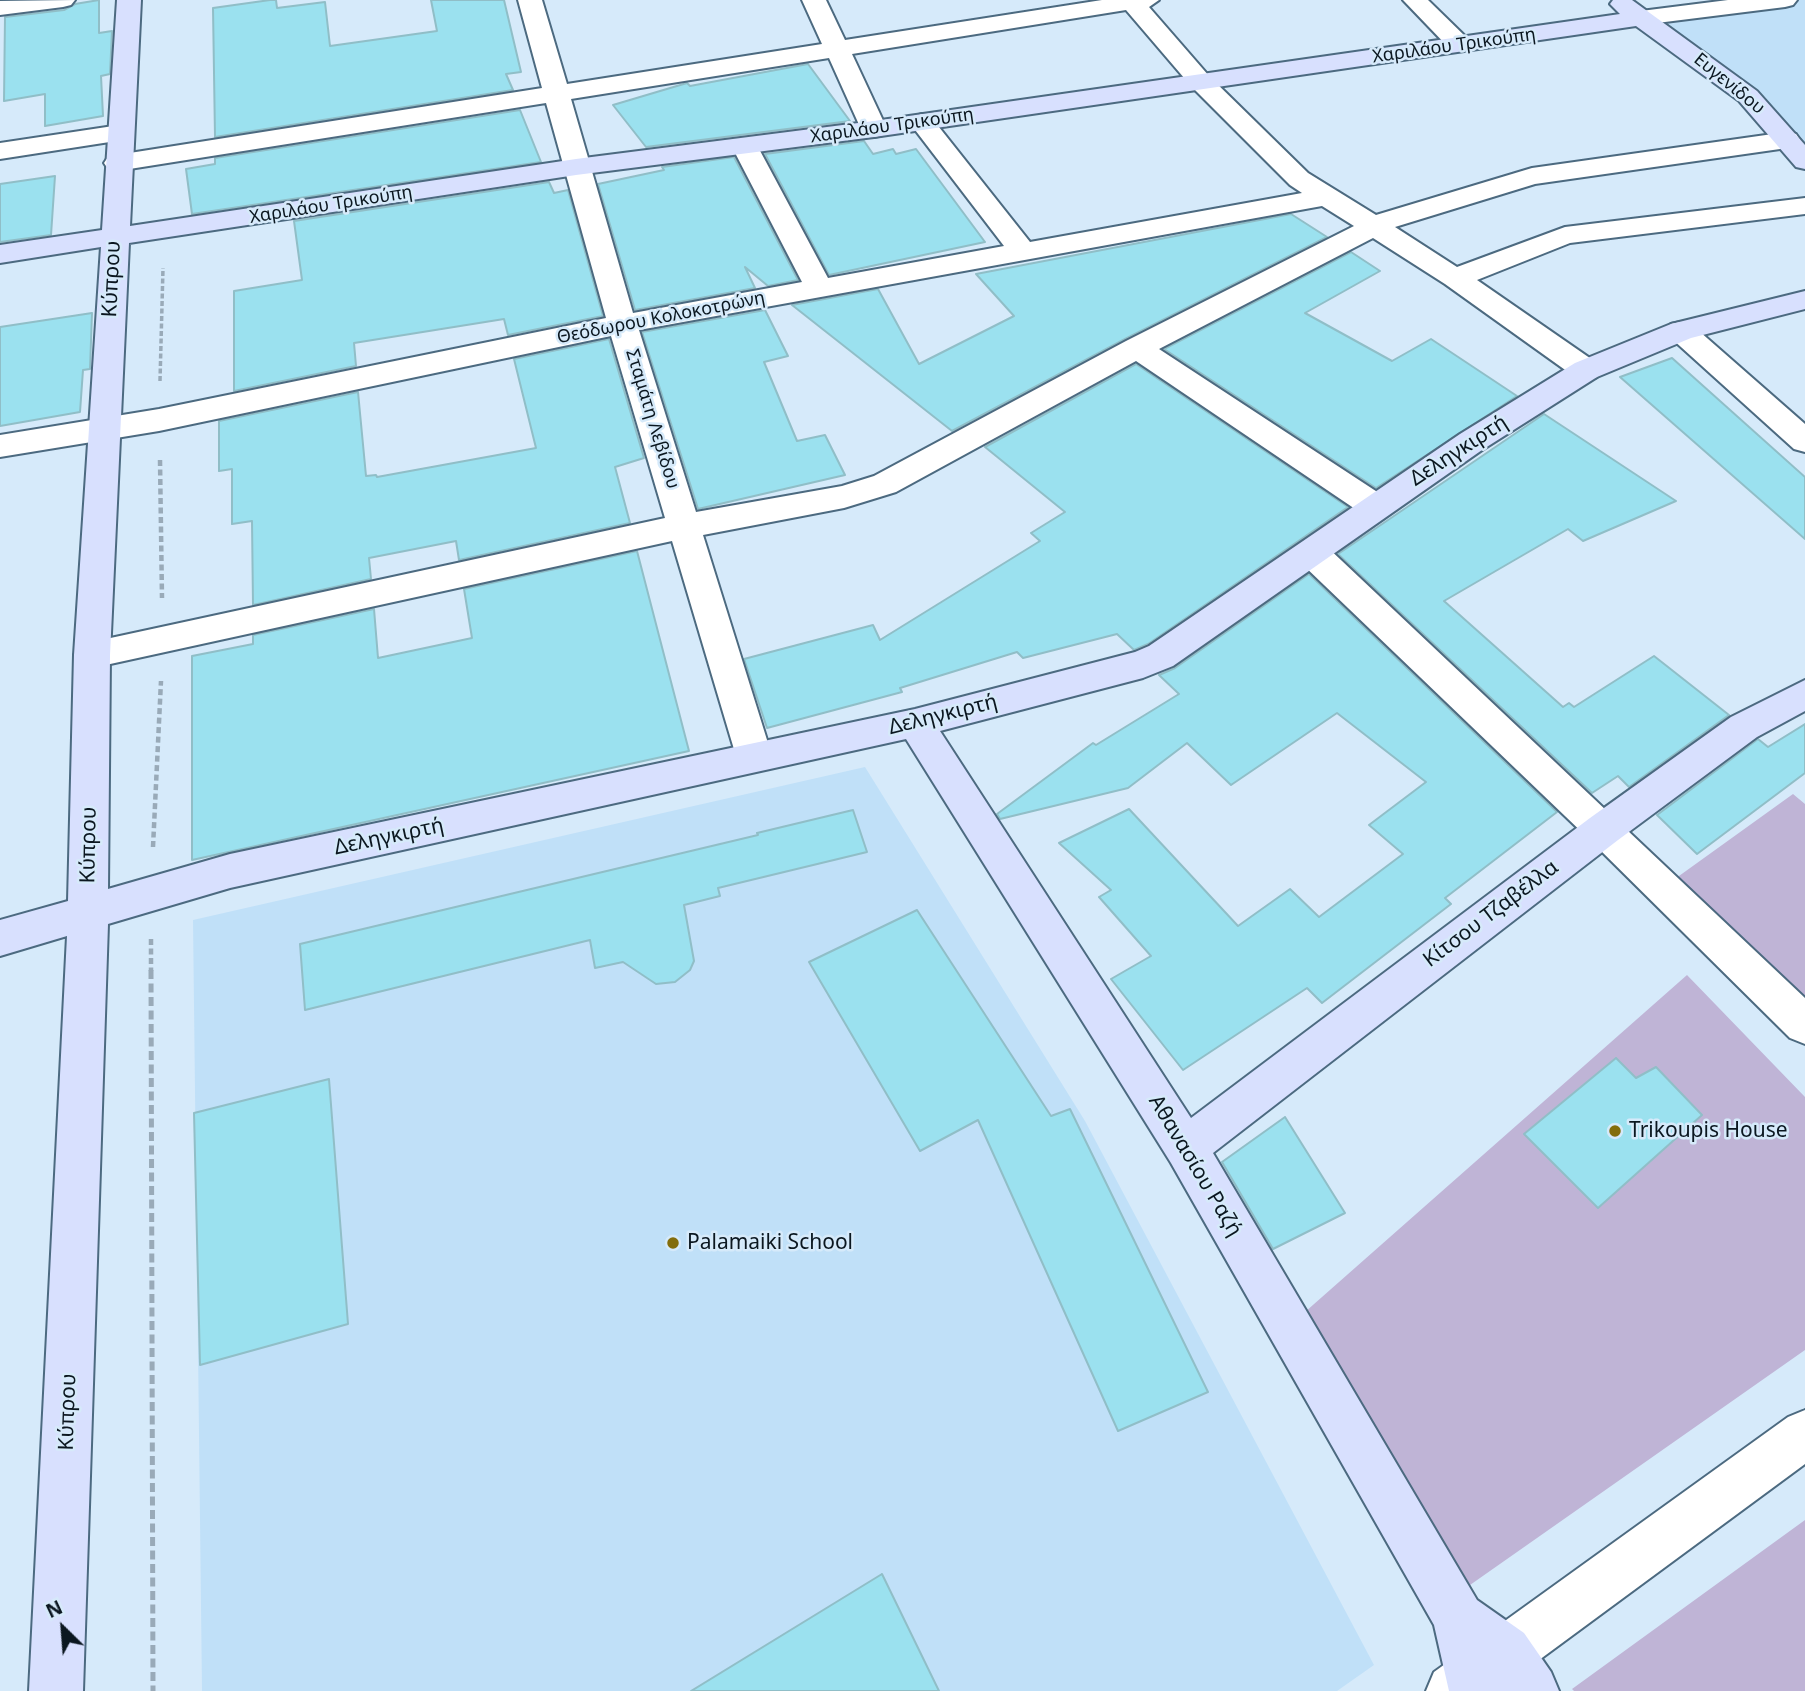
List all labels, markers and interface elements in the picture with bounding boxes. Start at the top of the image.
street label: Χαριλάου Τρικούπη [1371,24,1537,68]
street label: Ευγενίδου [1689,49,1769,119]
street label: Χαριλάου Τρικούπη [809,104,975,148]
street label: Χαριλάου Τρικούπη [248,181,414,229]
street label: Κύπρου [97,240,127,318]
street label: Θεόδωρου Κολοκοτρώνη [555,287,767,349]
street label: Σταμάτη Λεβίδου [620,347,684,491]
street label: Δεληγκιρτή [1405,410,1513,492]
street label: Δεληγκιρτή [886,689,1000,741]
street label: Κύπρου [76,806,102,884]
street label: Δεληγκιρτή [332,813,446,861]
street label: Κίτσου Τζαβέλλα [1419,855,1563,973]
street label: Αθανασίου Ραζή [1143,1091,1247,1241]
place label: Trikoupis House [1629,1118,1788,1144]
marker: Trikoupis House [1607,1123,1623,1139]
place label: Palamaiki School [687,1230,853,1256]
marker: Palamaiki School [665,1235,681,1251]
street label: Κύπρου [54,1373,82,1451]
north arrow [28,1593,98,1663]
text: N [42,1594,67,1624]

